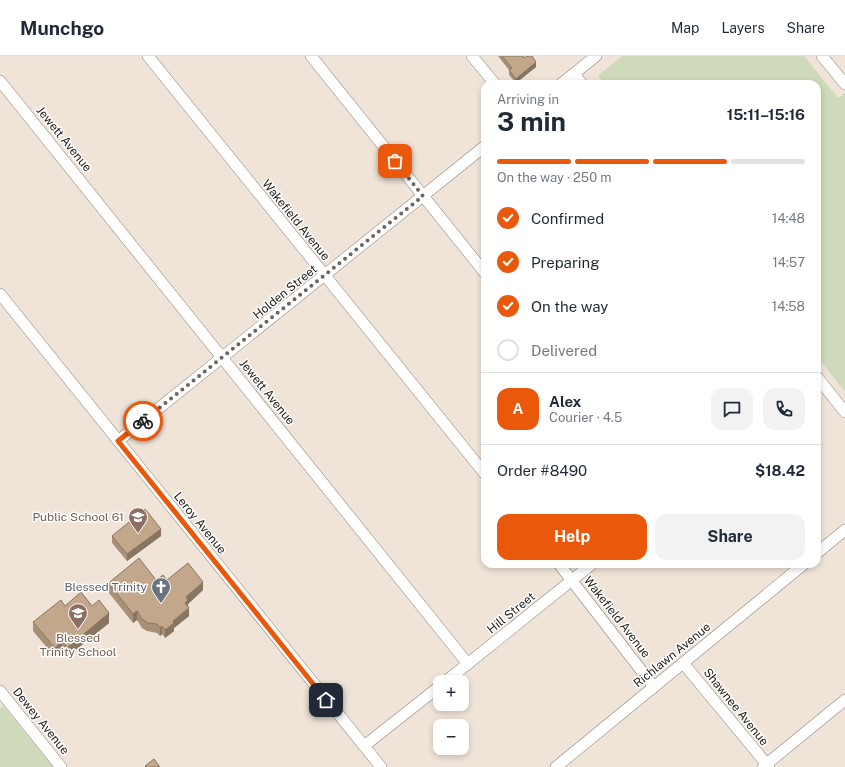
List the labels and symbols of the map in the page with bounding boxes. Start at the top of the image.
street label: Jewett Avenue [33,104,95,175]
pin [378,144,412,178]
street label: Wakefield Avenue [259,177,333,263]
street label: Holden Street [250,262,320,322]
street label: Jewett Avenue [236,357,298,428]
courier [123,401,163,441]
street label: Leroy Avenue [171,489,229,557]
school or university icon: Public School 61 [127,506,149,534]
place label: Public School 61 [32,510,124,524]
street label: Wakefield Avenue [581,573,653,661]
church icon: Blessed Trinity [150,576,172,604]
place label: Blessed Trinity [64,580,148,594]
street label: Hill Street [484,589,538,636]
school or university icon: Blessed Trinity School [67,602,89,630]
street label: Richlawn Avenue [631,620,713,690]
place label: Blessed Trinity School [40,631,117,659]
street label: Shawnee Avenue [701,666,772,749]
pin [309,683,343,717]
street label: Dewey Avenue [10,685,72,757]

